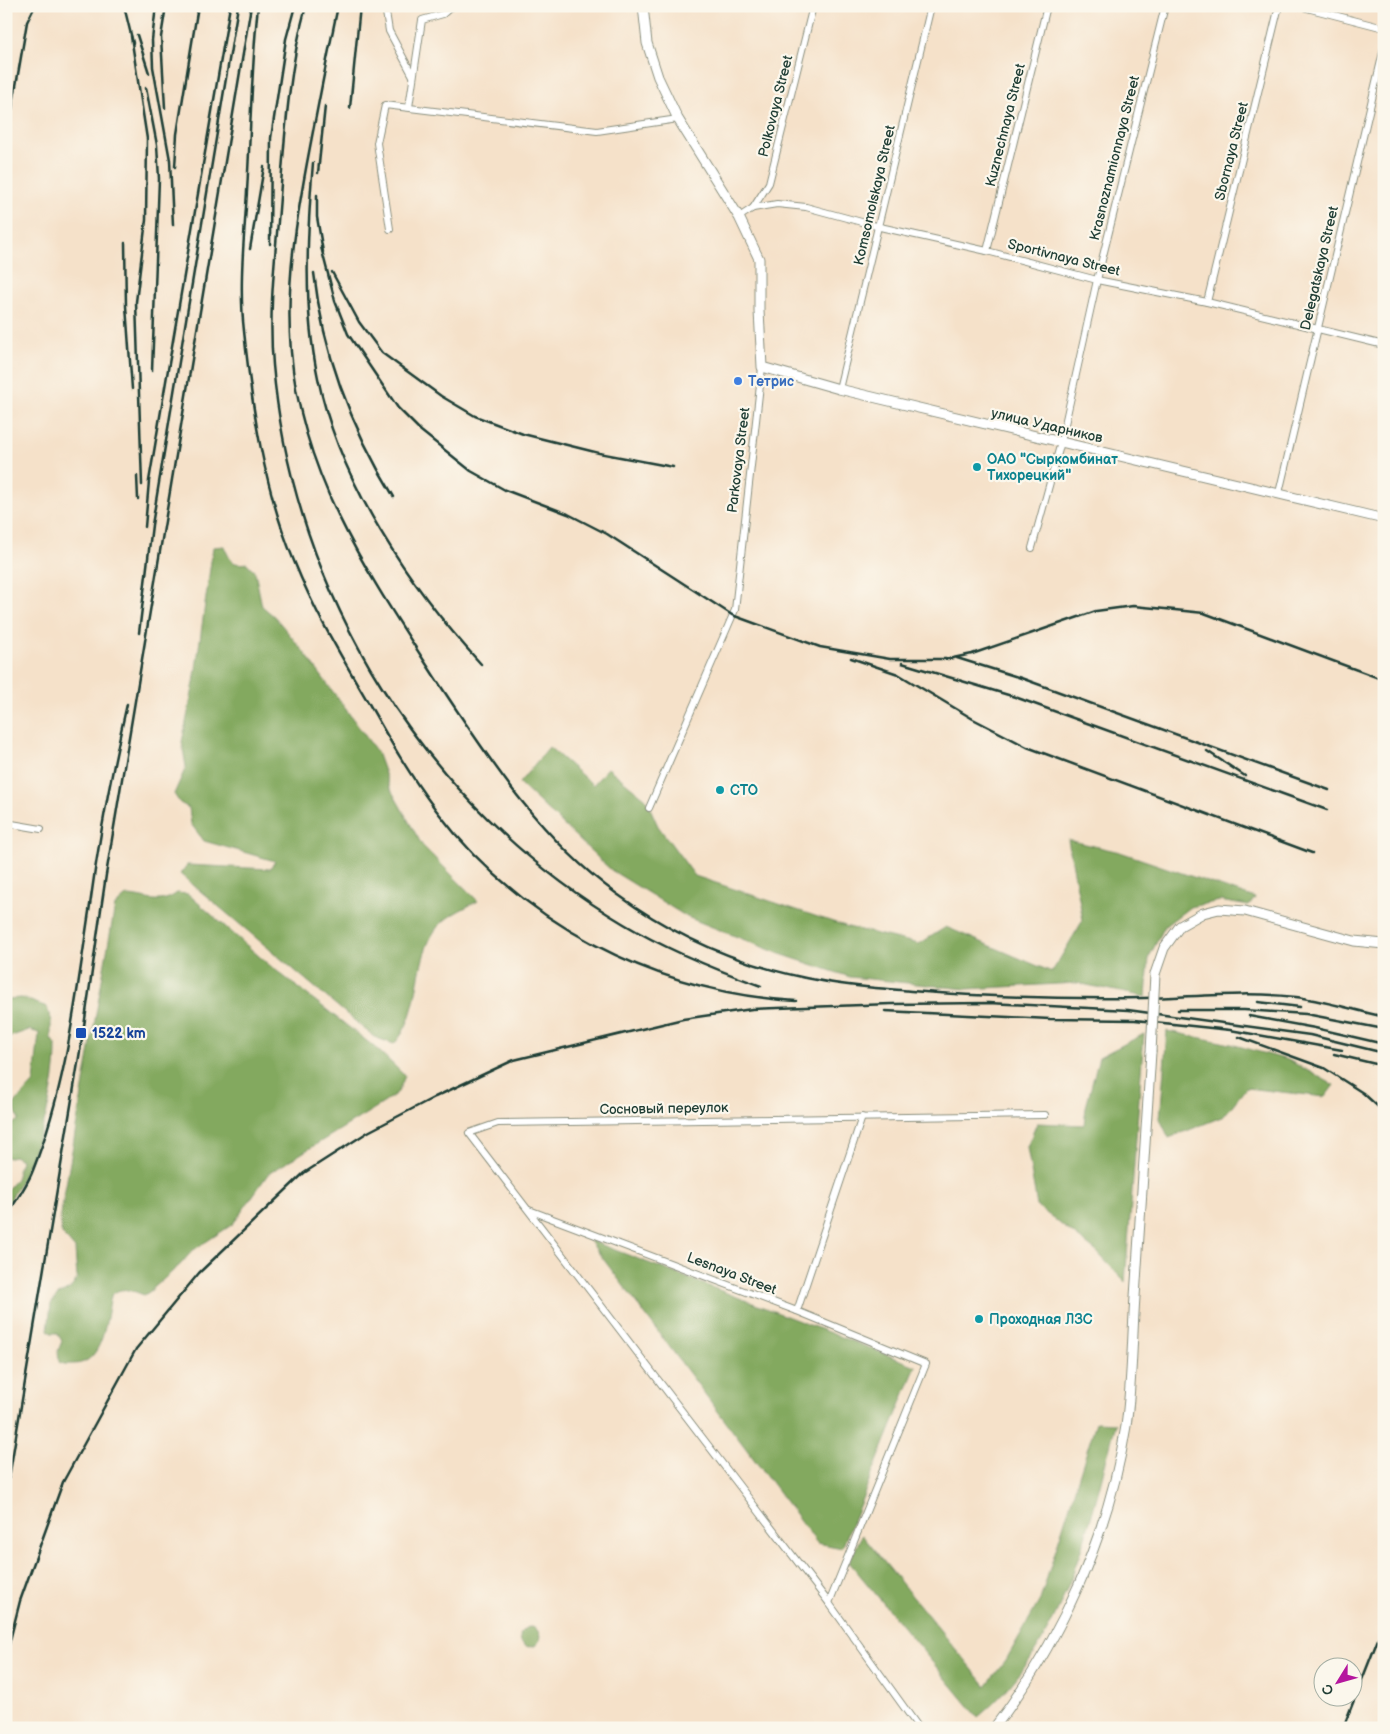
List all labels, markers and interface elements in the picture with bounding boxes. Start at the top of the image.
street label: Polkovaya Street [755,53,796,159]
street label: Kuznechnaya Street [982,61,1029,188]
street label: Krasnoznamionnaya Street [1086,73,1143,242]
street label: Sbornaya Street [1211,99,1252,202]
street label: Komsomolskaya Street [850,123,899,267]
street label: Delegatskaya Street [1297,204,1342,332]
street label: Sportivnaya Street [1006,235,1122,280]
place label: Тетрис [748,373,794,390]
marker: Тетрис [732,375,744,387]
street label: улица Ударников [989,404,1105,447]
street label: Parkovaya Street [724,406,753,514]
place label: ОАО "Сыркомбинат Тихорецкий" [987,451,1118,484]
marker: ОАО "Сыркомбинат Тихорецкий" [971,461,983,473]
place label: СТО [730,782,758,799]
marker: СТО [714,784,726,796]
place label: 1522 km [92,1025,146,1042]
marker: 1522 km [74,1026,88,1040]
street label: Сосновый переулок [599,1099,729,1118]
street label: Lesnaya Street [685,1249,780,1299]
place label: Проходная ЛЗС [989,1311,1093,1328]
marker: Проходная ЛЗС [973,1313,985,1325]
north arrow [1312,1656,1362,1706]
text: С [1318,1680,1338,1699]

